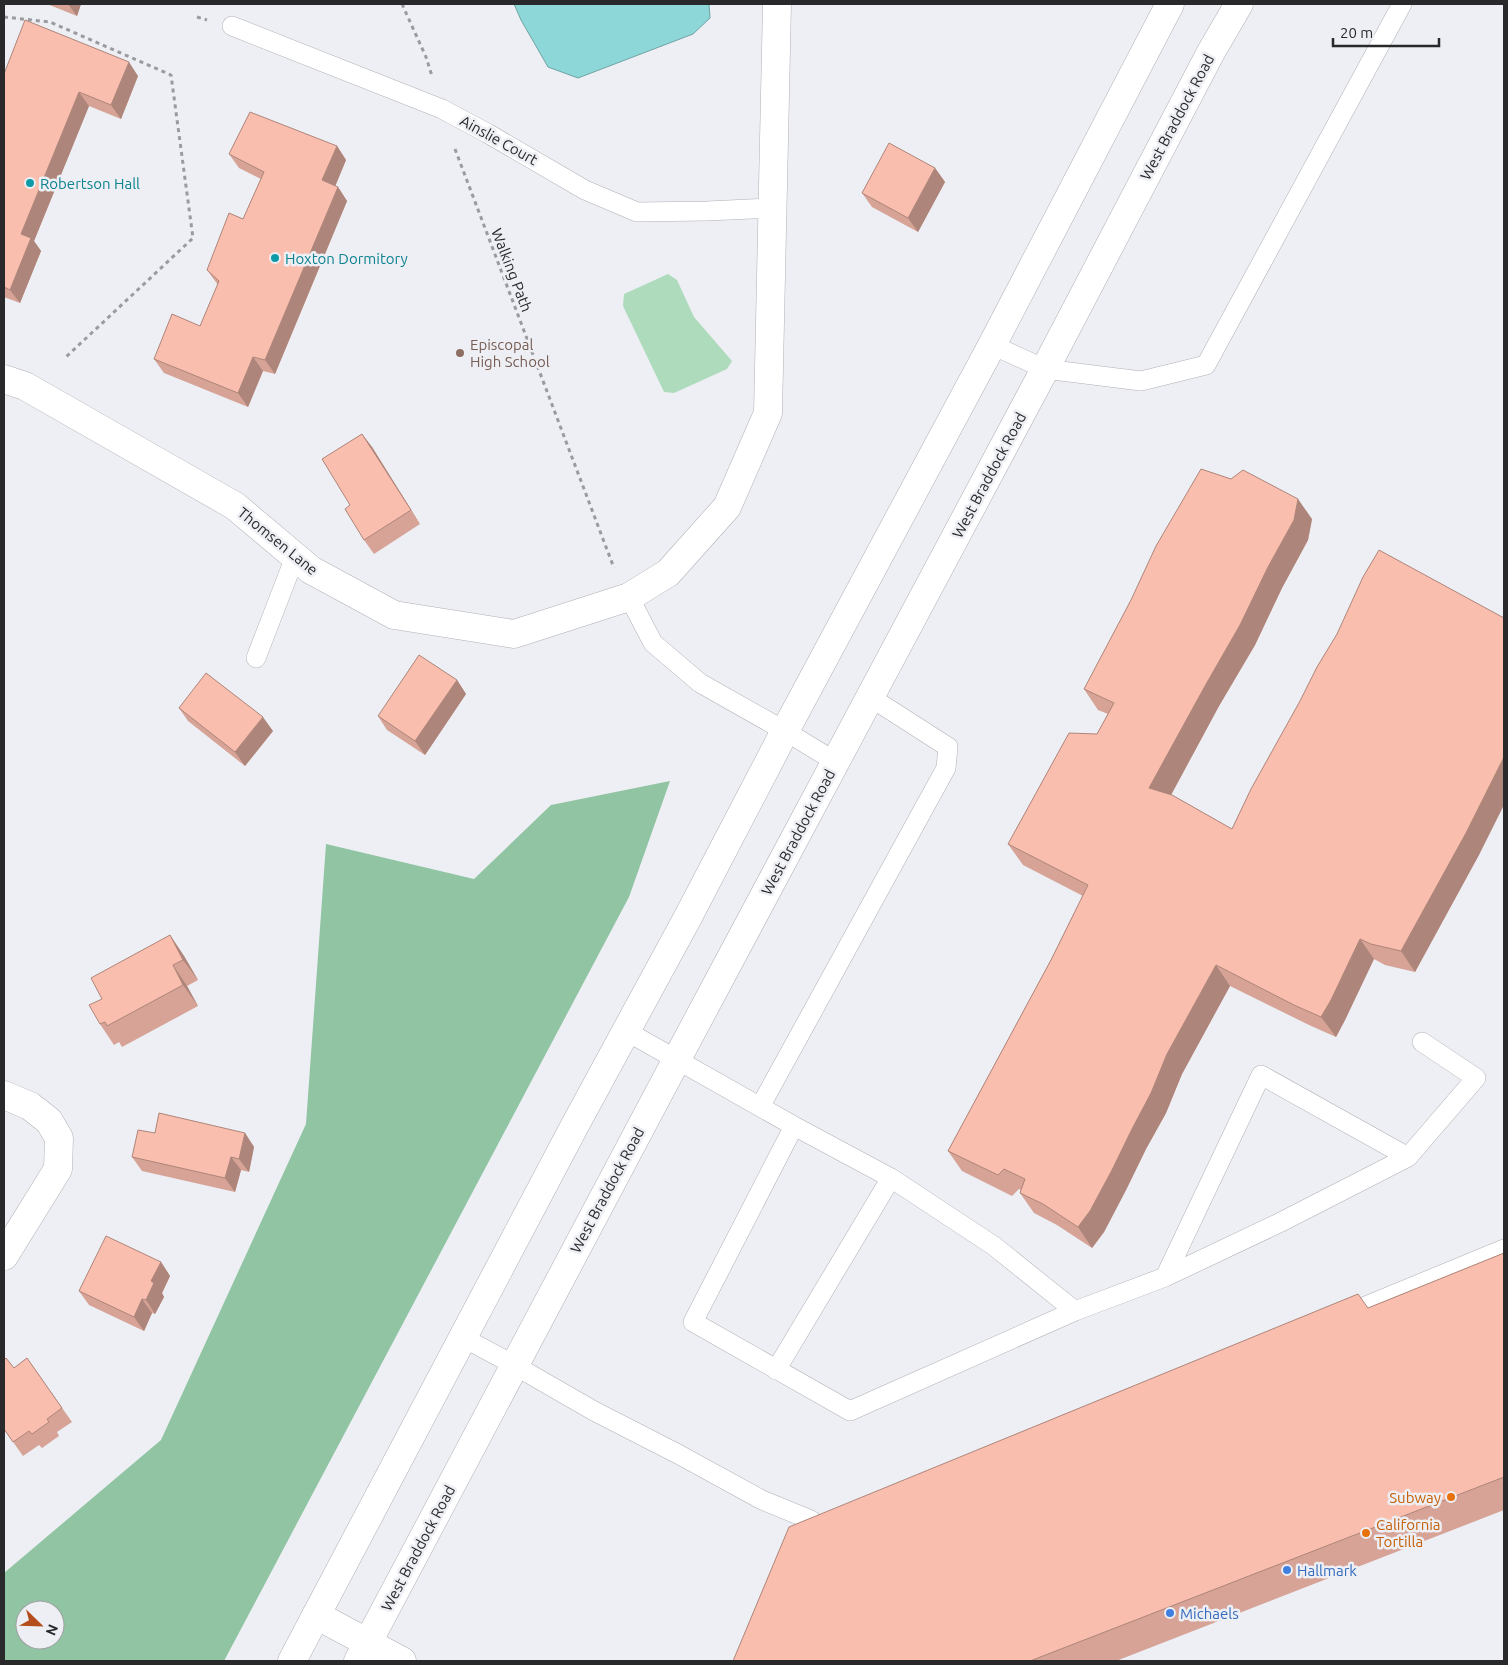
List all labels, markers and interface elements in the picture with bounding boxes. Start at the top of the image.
scale bar [1333,15,1439,47]
text: 20 m [1340,24,1373,41]
street label: West Braddock Road [1137,51,1217,183]
street label: Ainslie Court [457,112,541,168]
place label: Robertson Hall [40,175,140,192]
marker: Robertson Hall [24,177,36,189]
street label: Walking Path [488,226,536,314]
place label: Hoxton Dormitory [285,250,408,267]
marker: Hoxton Dormitory [269,252,281,264]
place label: Episcopal High School [470,336,550,370]
marker: Episcopal High School [454,347,466,359]
street label: West Braddock Road [949,409,1029,541]
street label: Thomsen Lane [235,504,321,578]
street label: West Braddock Road [758,766,838,898]
street label: West Braddock Road [567,1124,647,1256]
street label: West Braddock Road [378,1482,458,1614]
place label: Subway [1389,1489,1441,1506]
marker: Subway [1445,1491,1457,1503]
place label: California Tortilla [1376,1516,1441,1550]
marker: California Tortilla [1360,1527,1372,1539]
place label: Hallmark [1297,1562,1357,1579]
marker: Hallmark [1281,1564,1293,1576]
north arrow [15,1600,65,1650]
place label: Michaels [1180,1605,1239,1622]
marker: Michaels [1164,1607,1176,1619]
text: N [43,1622,61,1638]

